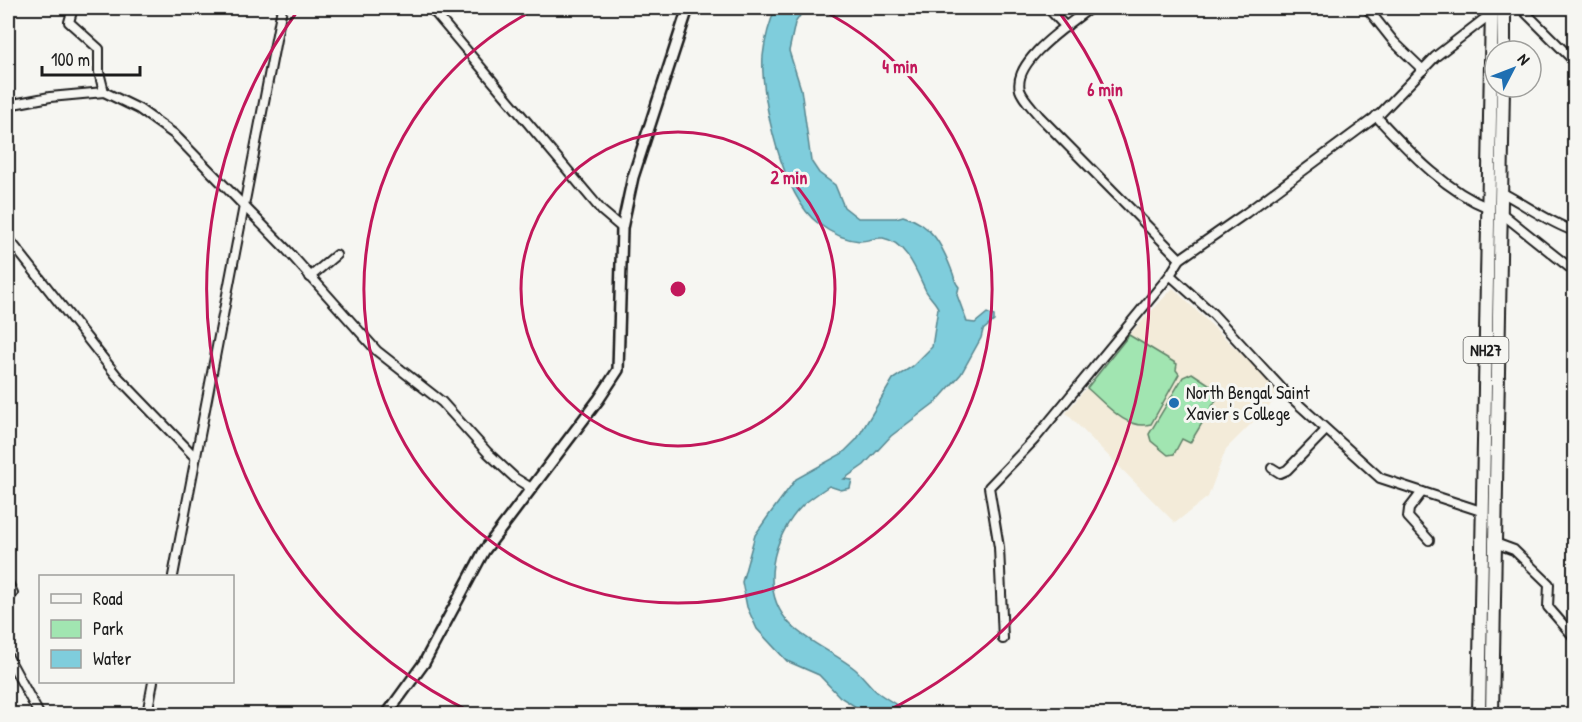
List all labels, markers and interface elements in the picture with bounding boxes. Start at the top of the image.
scale bar [42,39,140,77]
north arrow [1483,39,1543,99]
text: 100 m [51,47,90,72]
text: N [1513,48,1535,70]
text: 4 min [882,54,918,79]
text: 6 min [1087,77,1123,102]
text: 2 min [771,165,807,190]
centre of rings [668,279,688,299]
road number: NH27 [1464,337,1508,363]
place label: North Bengal Saint Xavier's College [1186,380,1311,426]
marker: North Bengal Saint Xavier's College [1167,396,1181,410]
legend [39,575,234,683]
text: Road [93,586,123,611]
text: Park [93,616,124,641]
text: Water [93,646,131,671]

